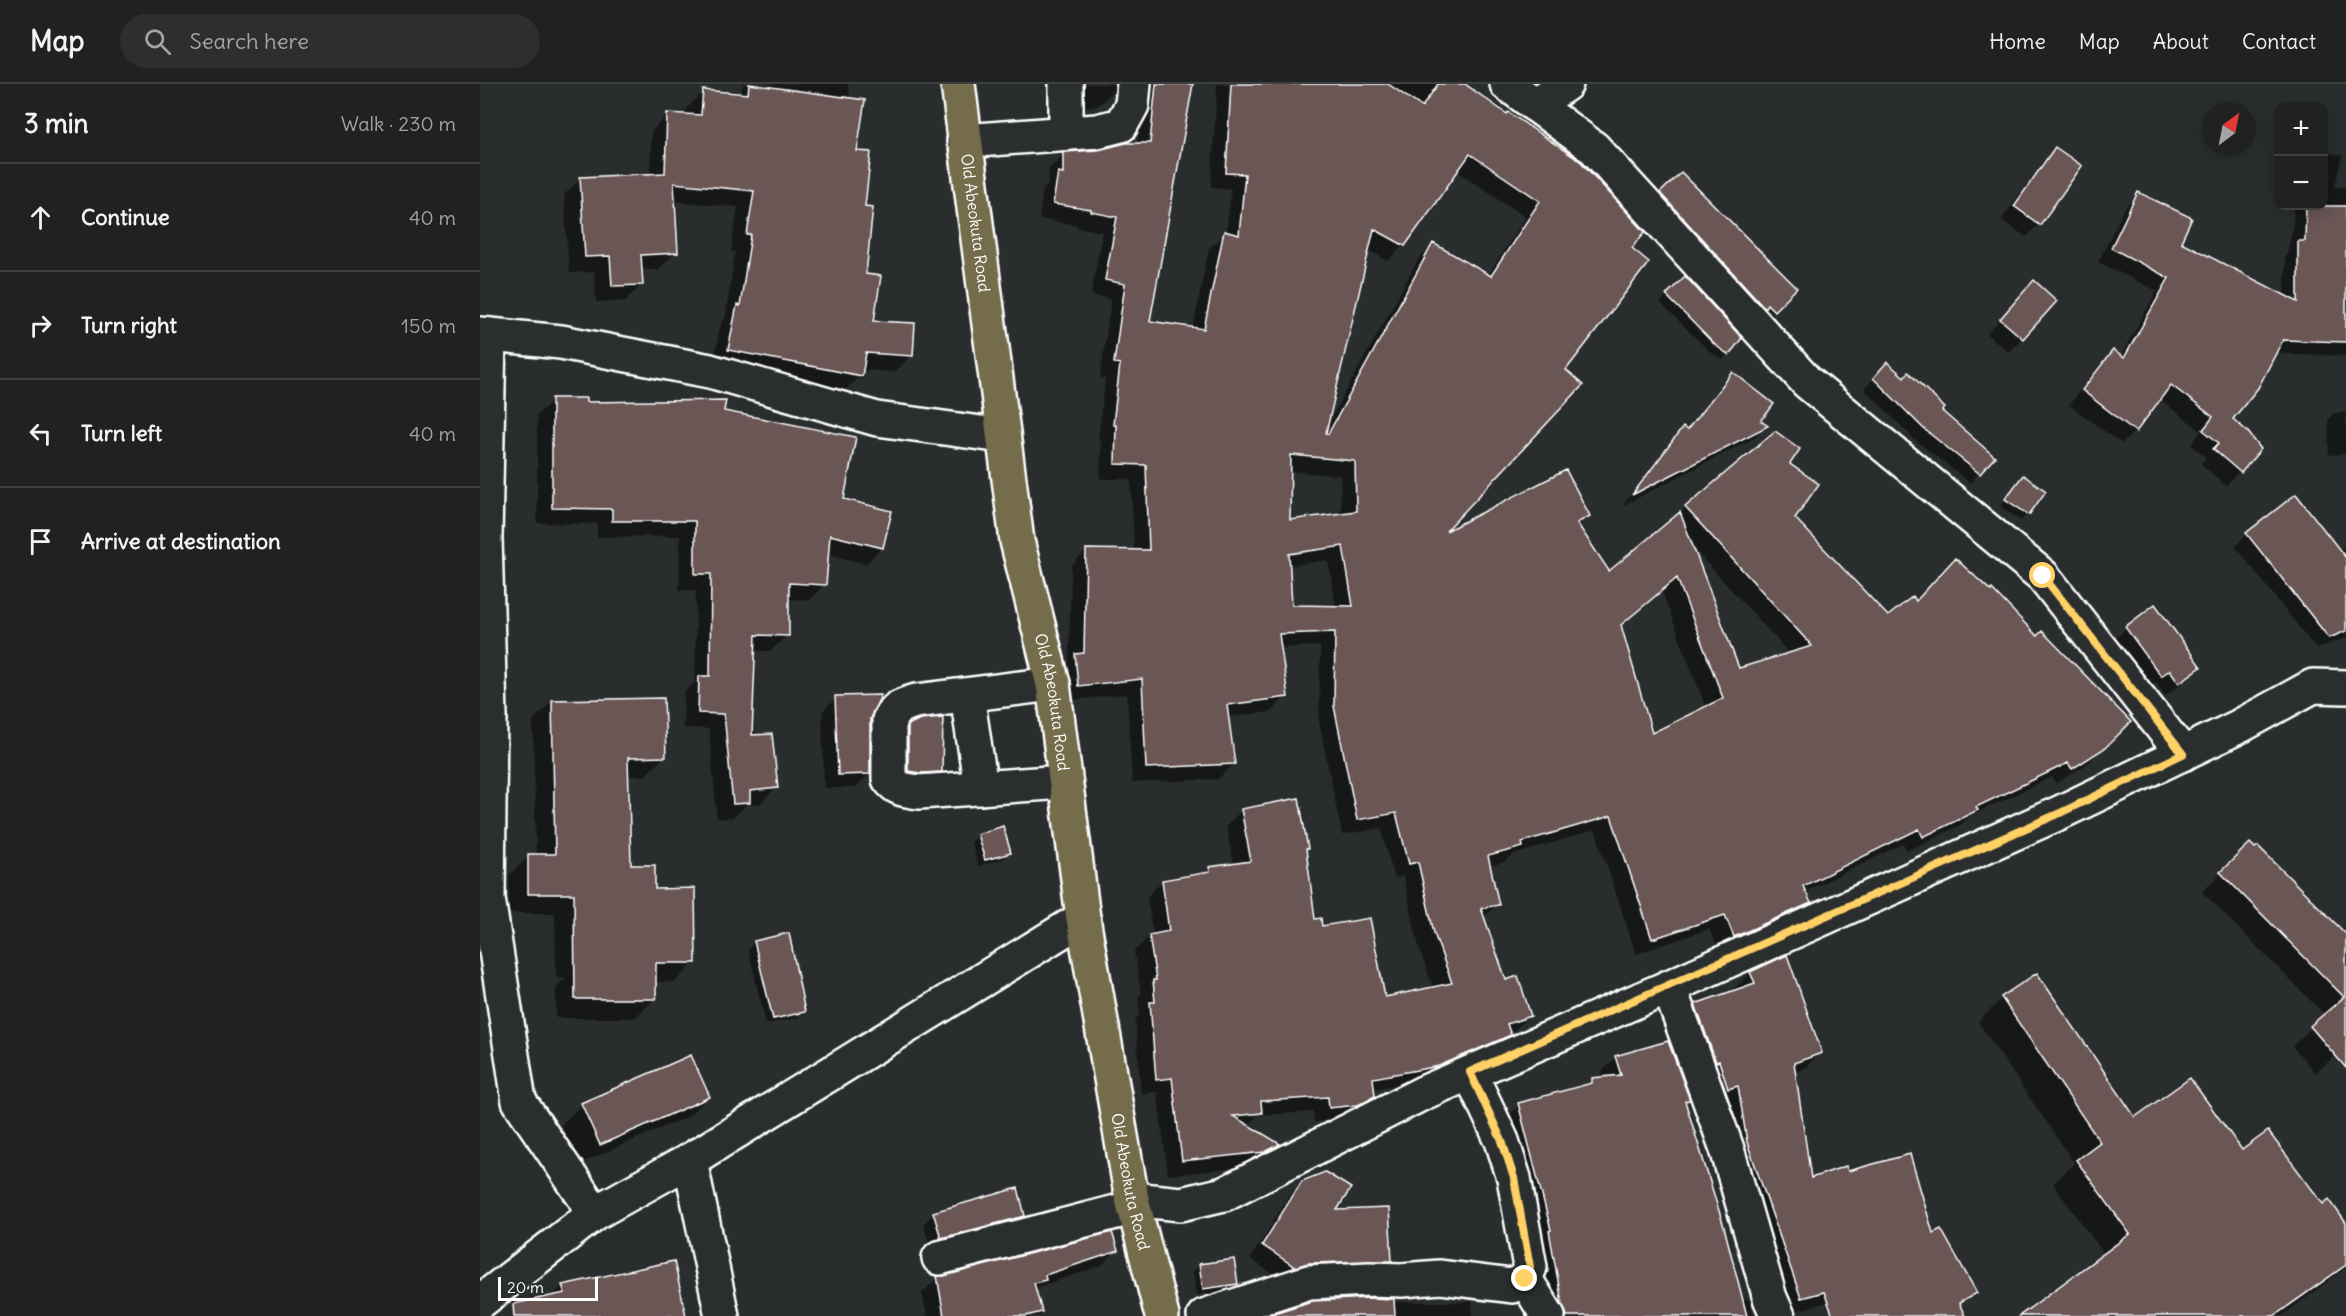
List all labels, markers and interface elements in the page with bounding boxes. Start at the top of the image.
search box [120,14,540,68]
text: Map [30,23,84,59]
icon: search [141,25,174,58]
text: Search here [189,27,309,55]
text: Home [1989,28,2046,55]
text: Map [2079,28,2120,55]
text: About [2153,28,2209,55]
text: Contact [2242,28,2316,55]
north arrow [2202,102,2256,156]
map controls [2274,102,2328,210]
button: + [2274,102,2328,156]
text: 3 min [24,107,89,140]
text: Walk · 230 m [341,111,456,136]
street label: Old Abeokuta Road [957,152,995,293]
button: − [2274,156,2328,210]
icon: ahead [24,201,57,234]
text: Continue [81,203,170,231]
text: 40 m [409,205,456,230]
icon: right [24,309,57,342]
text: Turn right [81,311,177,339]
text: 150 m [401,313,456,338]
icon: left [24,417,57,450]
text: Turn left [81,419,162,447]
text: 40 m [409,421,456,446]
icon: arrive [24,525,57,558]
text: Arrive at destination [81,527,281,555]
route start [2029,562,2055,588]
street label: Old Abeokuta Road [1031,631,1074,772]
street label: Old Abeokuta Road [1107,1111,1155,1252]
route end [1511,1265,1537,1291]
scale bar [498,1274,598,1302]
text: 20 m [507,1277,544,1297]

